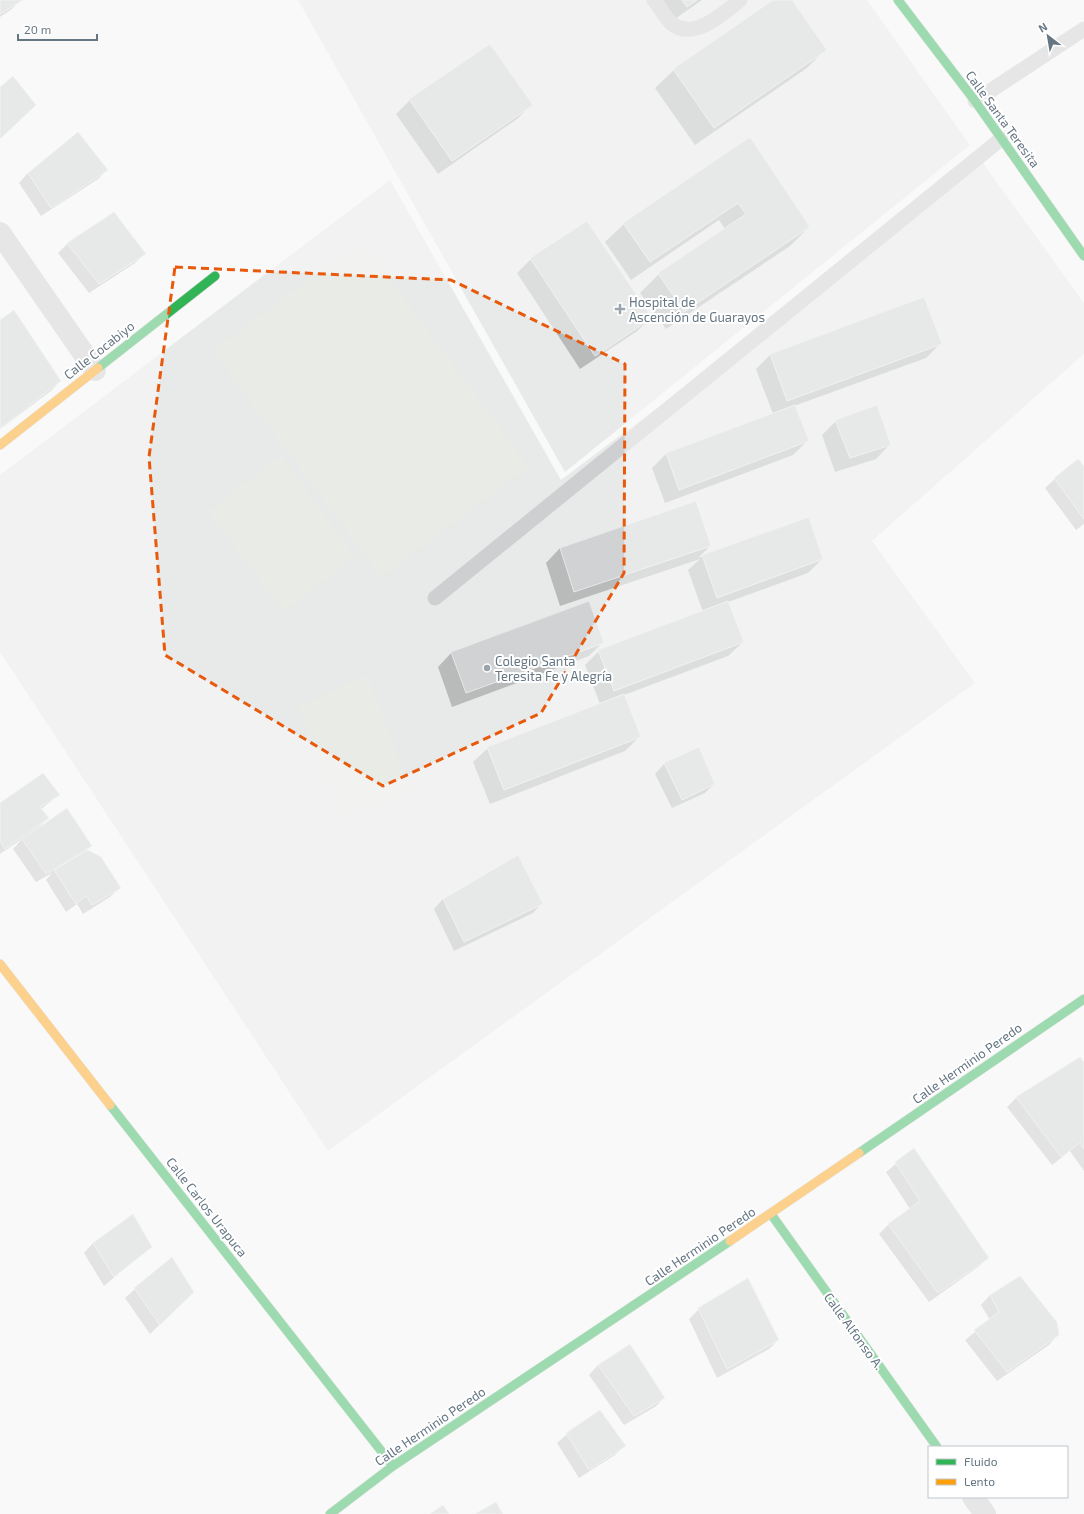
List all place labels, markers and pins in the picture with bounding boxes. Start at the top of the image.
place label: Hospital de Ascención de Guarayos [629,294,765,325]
marker: Hospital de Ascención de Guarayos [614,303,626,315]
place label: Colegio Santa Teresita Fe y Alegría [495,653,612,684]
marker: Colegio Santa Teresita Fe y Alegría [482,663,492,673]

